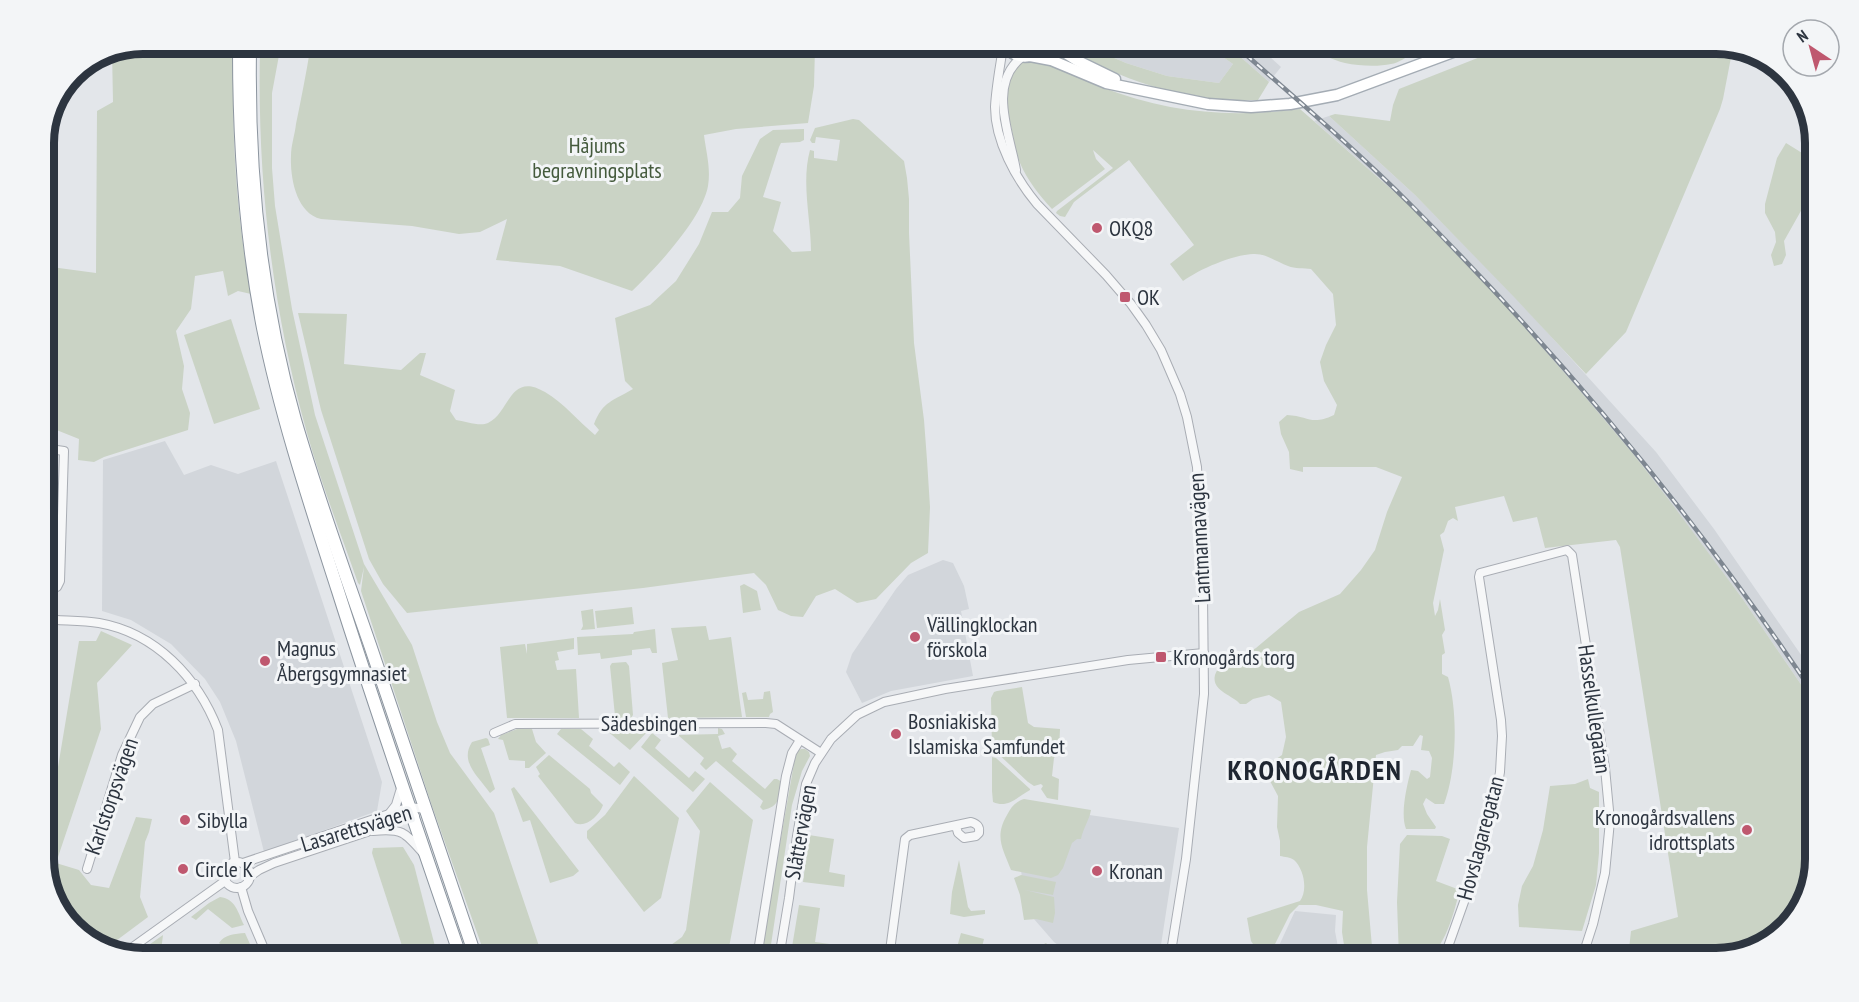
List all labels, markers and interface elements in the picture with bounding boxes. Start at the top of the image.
north arrow [1781,18,1841,78]
text: N [1793,25,1812,46]
park label: Håjums begravningsplats [532,131,662,184]
place label: OKQ8 [1109,214,1153,242]
marker: OKQ8 [1090,221,1104,235]
place label: OK [1137,283,1160,311]
marker: OK [1118,290,1132,304]
street label: Lantmannavägen [1182,472,1216,604]
place label: Vällingklockan förskola [926,610,1037,663]
marker: Vällingklockan förskola [908,630,922,644]
place label: Magnus Åbergsgymnasiet [277,634,407,687]
place label: Kronogårds torg [1173,643,1295,671]
street label: Hasselkullegatan [1572,643,1618,775]
marker: Kronogårds torg [1154,650,1168,664]
marker: Magnus Åbergsgymnasiet [258,654,272,668]
place label: Bosniakiska Islamiska Samfundet [908,707,1065,760]
street label: Sädesbingen [601,709,697,737]
marker: Bosniakiska Islamiska Samfundet [889,727,903,741]
street label: Karlstorpsvägen [78,734,144,858]
district label: KRONOGÅRDEN [1228,751,1402,788]
street label: Hovslagaregatan [1450,773,1510,903]
street label: Slåttervägen [778,782,822,882]
street label: Lasarettsvägen [297,798,415,858]
place label: Kronogårdsvallens idrottsplats [1595,803,1735,856]
place label: Sibylla [197,806,248,834]
marker: Sibylla [178,813,192,827]
marker: Kronogårdsvallens idrottsplats [1740,823,1754,837]
place label: Circle K [195,855,254,883]
place label: Kronan [1109,857,1163,885]
marker: Circle K [176,862,190,876]
marker: Kronan [1090,864,1104,878]

